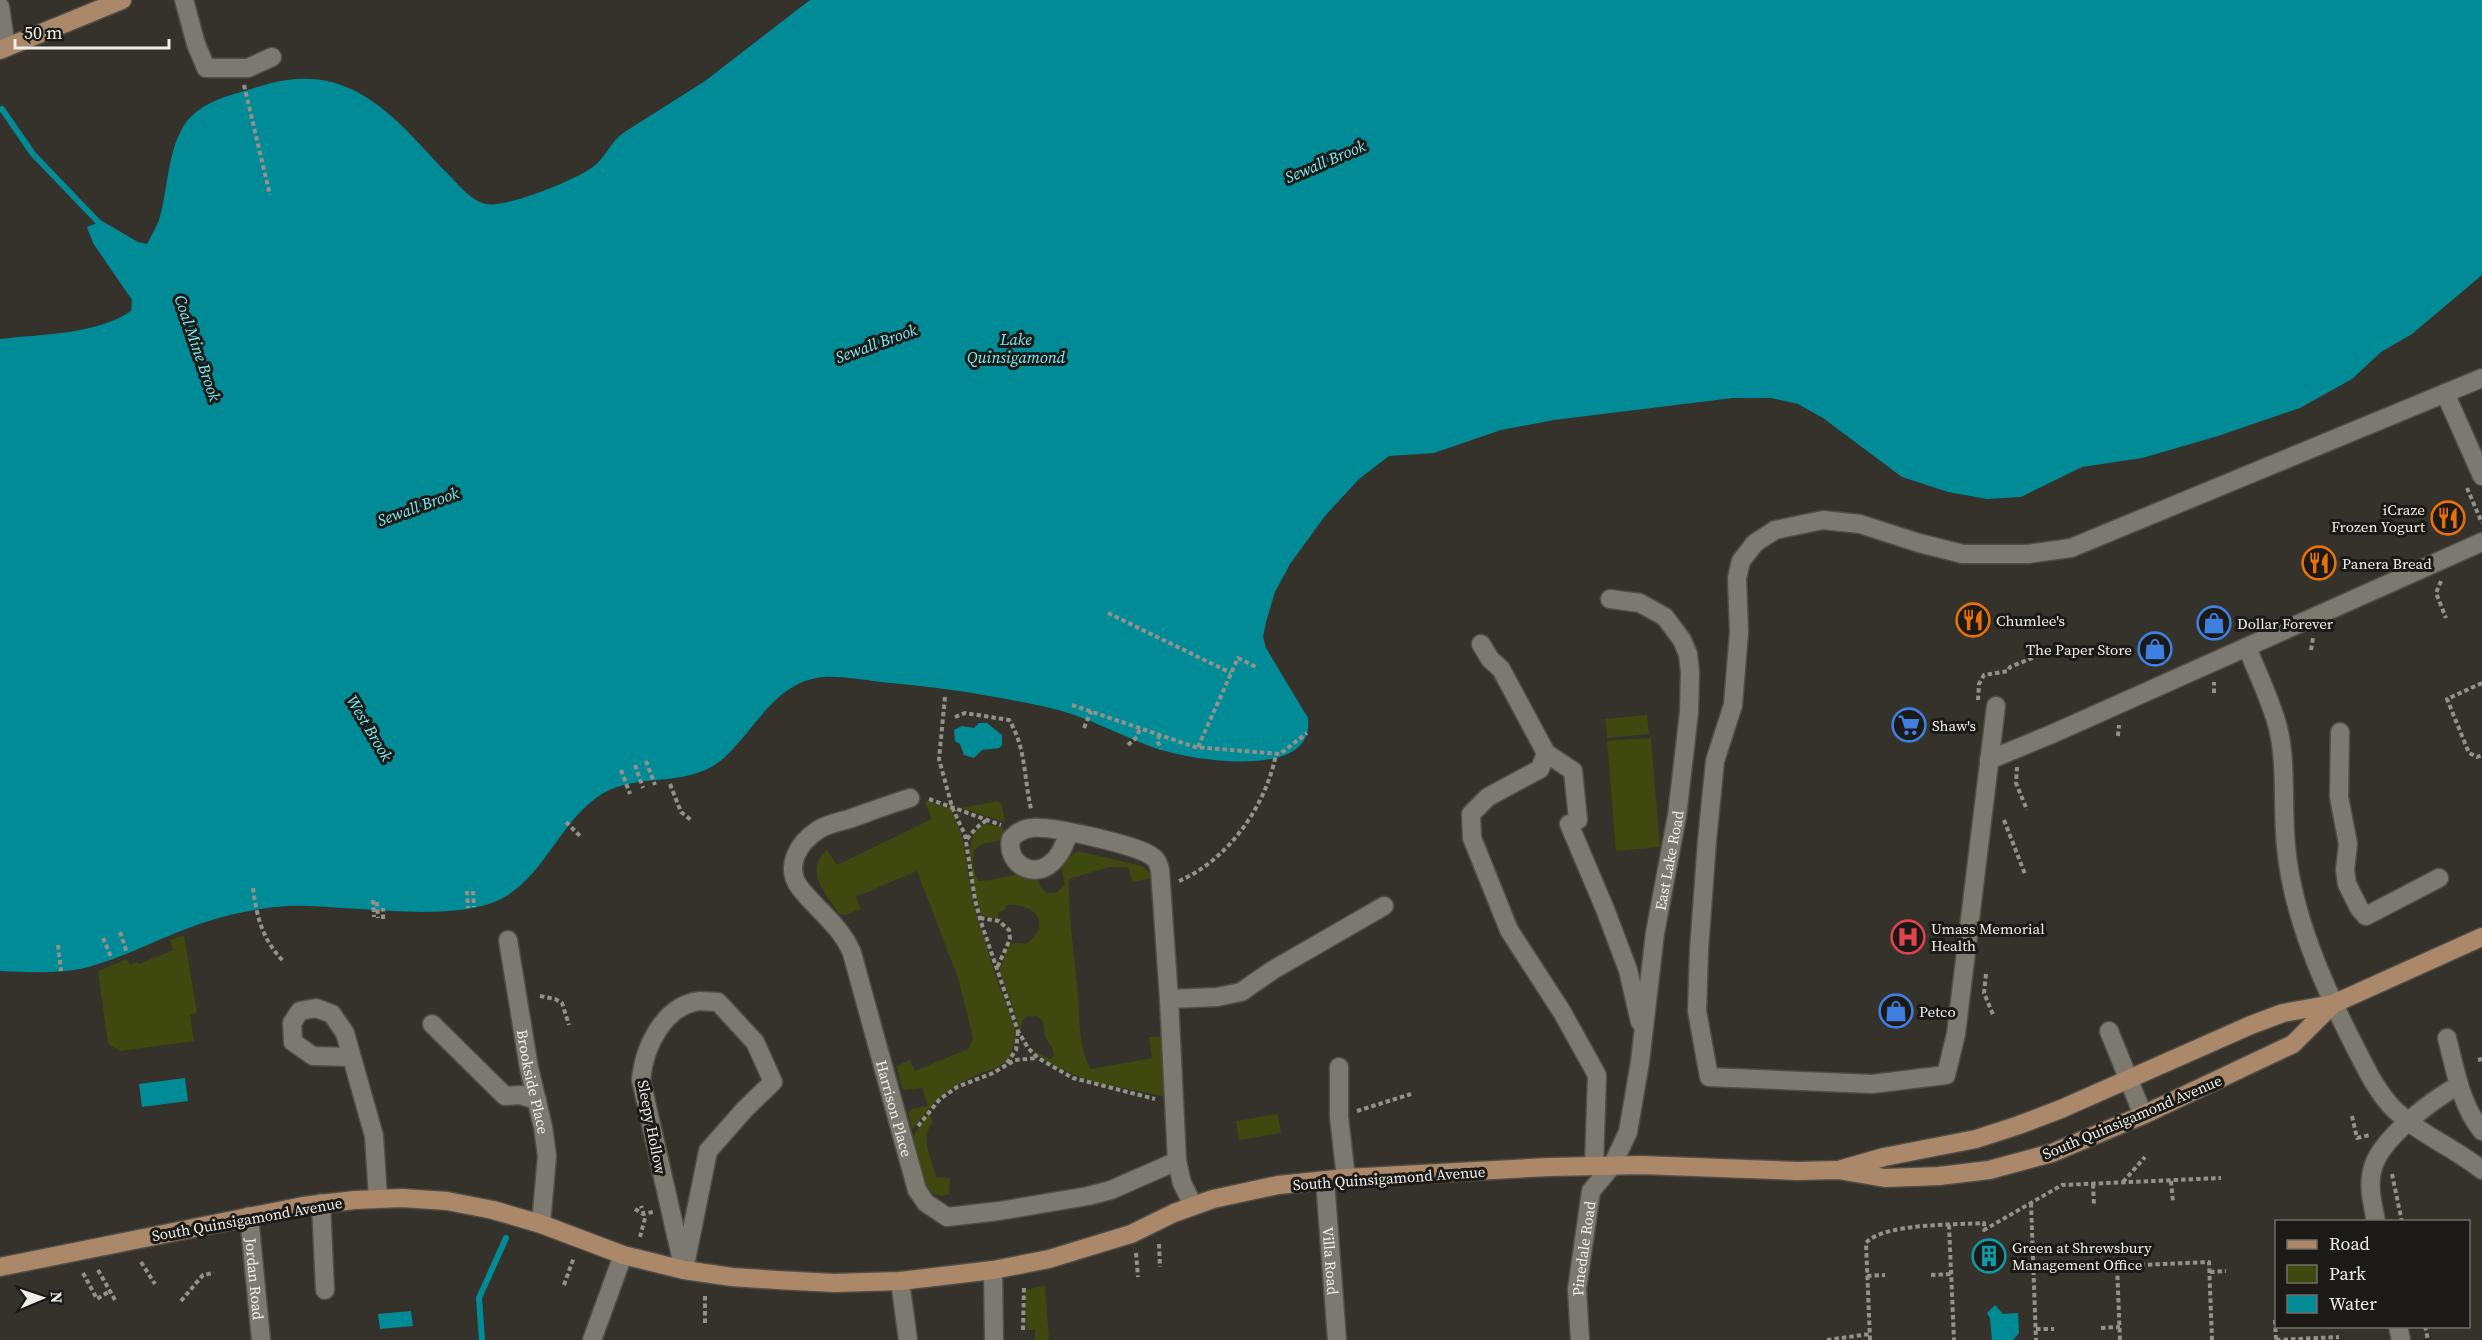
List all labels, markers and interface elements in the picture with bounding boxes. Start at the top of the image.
scale bar [15,12,170,50]
text: 50 m [24,20,62,45]
water label: Sewall Brook [1281,134,1369,188]
water label: Coal Mine Brook [169,292,227,405]
water label: Sewall Brook [832,318,920,368]
water label: Lake Quinsigamond [967,328,1066,368]
water label: Sewall Brook [374,481,462,531]
place label: iCraze Frozen Yogurt [2331,499,2425,537]
restaurant icon: iCraze Frozen Yogurt [2430,500,2466,536]
restaurant icon: Panera Bread [2301,545,2337,581]
place label: Panera Bread [2342,553,2432,574]
restaurant icon: Chumlee's [1955,602,1991,638]
shop icon: Dollar Forever [2196,605,2232,641]
place label: Chumlee's [1996,610,2065,631]
place label: Dollar Forever [2237,613,2334,634]
shop icon: The Paper Store [2137,631,2173,667]
place label: The Paper Store [2026,639,2132,660]
water label: West Brook [342,691,399,765]
supermarket icon: Shaw's [1891,707,1927,743]
place label: Shaw's [1932,715,1976,736]
street label: East Lake Road [1649,809,1688,912]
place label: Umass Memorial Health [1931,918,2045,956]
hospital icon: Umass Memorial Health [1890,919,1926,955]
shop icon: Petco [1878,993,1914,1029]
place label: Petco [1919,1001,1956,1022]
street label: Brookside Place [512,1028,554,1136]
street label: Harrison Place [871,1058,918,1159]
street label: South Quinsigamond Avenue [2039,1070,2225,1164]
street label: Sleepy Hollow [633,1078,671,1176]
street label: South Quinsigamond Avenue [1292,1161,1486,1195]
street label: South Quinsigamond Avenue [150,1192,344,1246]
street label: Pinedale Road [1566,1199,1600,1297]
legend [2275,1220,2470,1328]
street label: Villa Road [1318,1226,1344,1296]
text: Road [2329,1231,2370,1256]
street label: Jordan Road [241,1236,270,1321]
place label: Green at Shrewsbury Management Office [2012,1237,2152,1275]
building icon: Green at Shrewsbury Management Office [1971,1238,2007,1274]
text: Park [2329,1261,2366,1286]
north arrow [12,1268,72,1328]
text: N [46,1291,68,1304]
text: Water [2329,1291,2377,1316]

